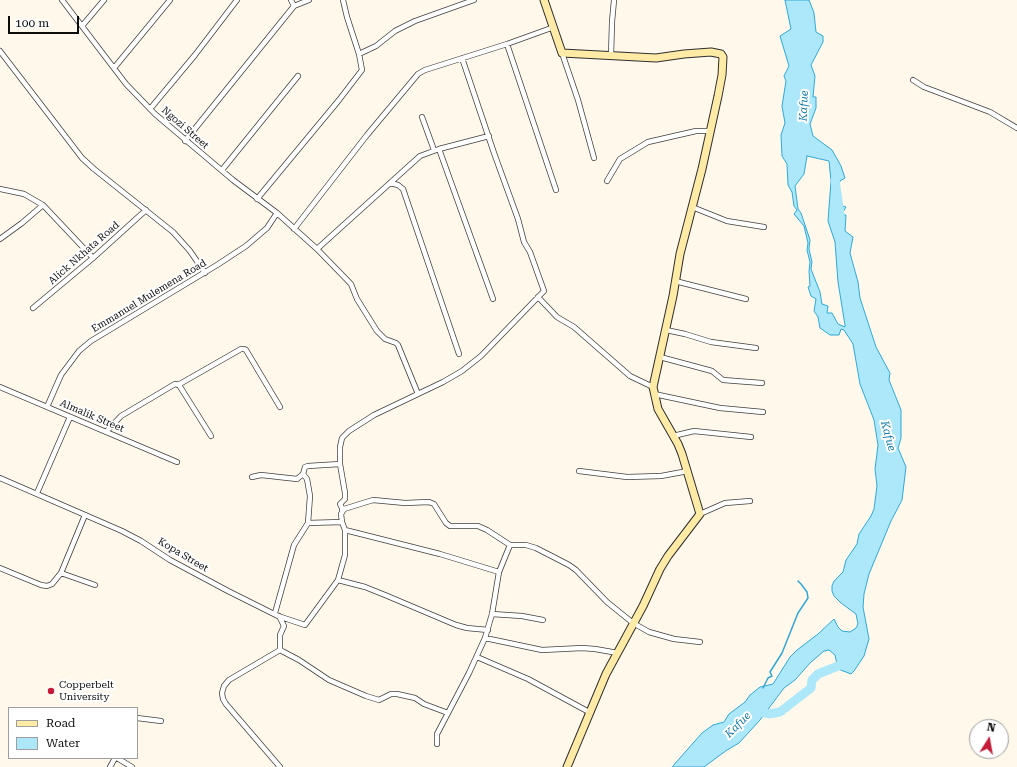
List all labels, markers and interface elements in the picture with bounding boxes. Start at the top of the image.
scale bar [10,8,81,34]
text: 100 m [15,16,49,30]
water label: Kafue [797,90,811,122]
street label: Ngozi Street [159,104,211,152]
street label: Alick Nkhata Road [46,219,122,287]
street label: Emmanuel Mulemena Road [90,257,208,335]
street label: Almalik Street [58,397,126,435]
water label: Kafue [878,419,898,453]
street label: Kopa Street [156,535,210,575]
place label: Copperbelt University [59,679,114,702]
marker: Copperbelt University [46,686,56,696]
legend [8,707,138,759]
water label: Kafue [722,709,754,741]
text: Road [46,716,75,730]
north arrow [969,719,1009,759]
text: N [986,721,997,735]
text: Water [46,736,80,750]

